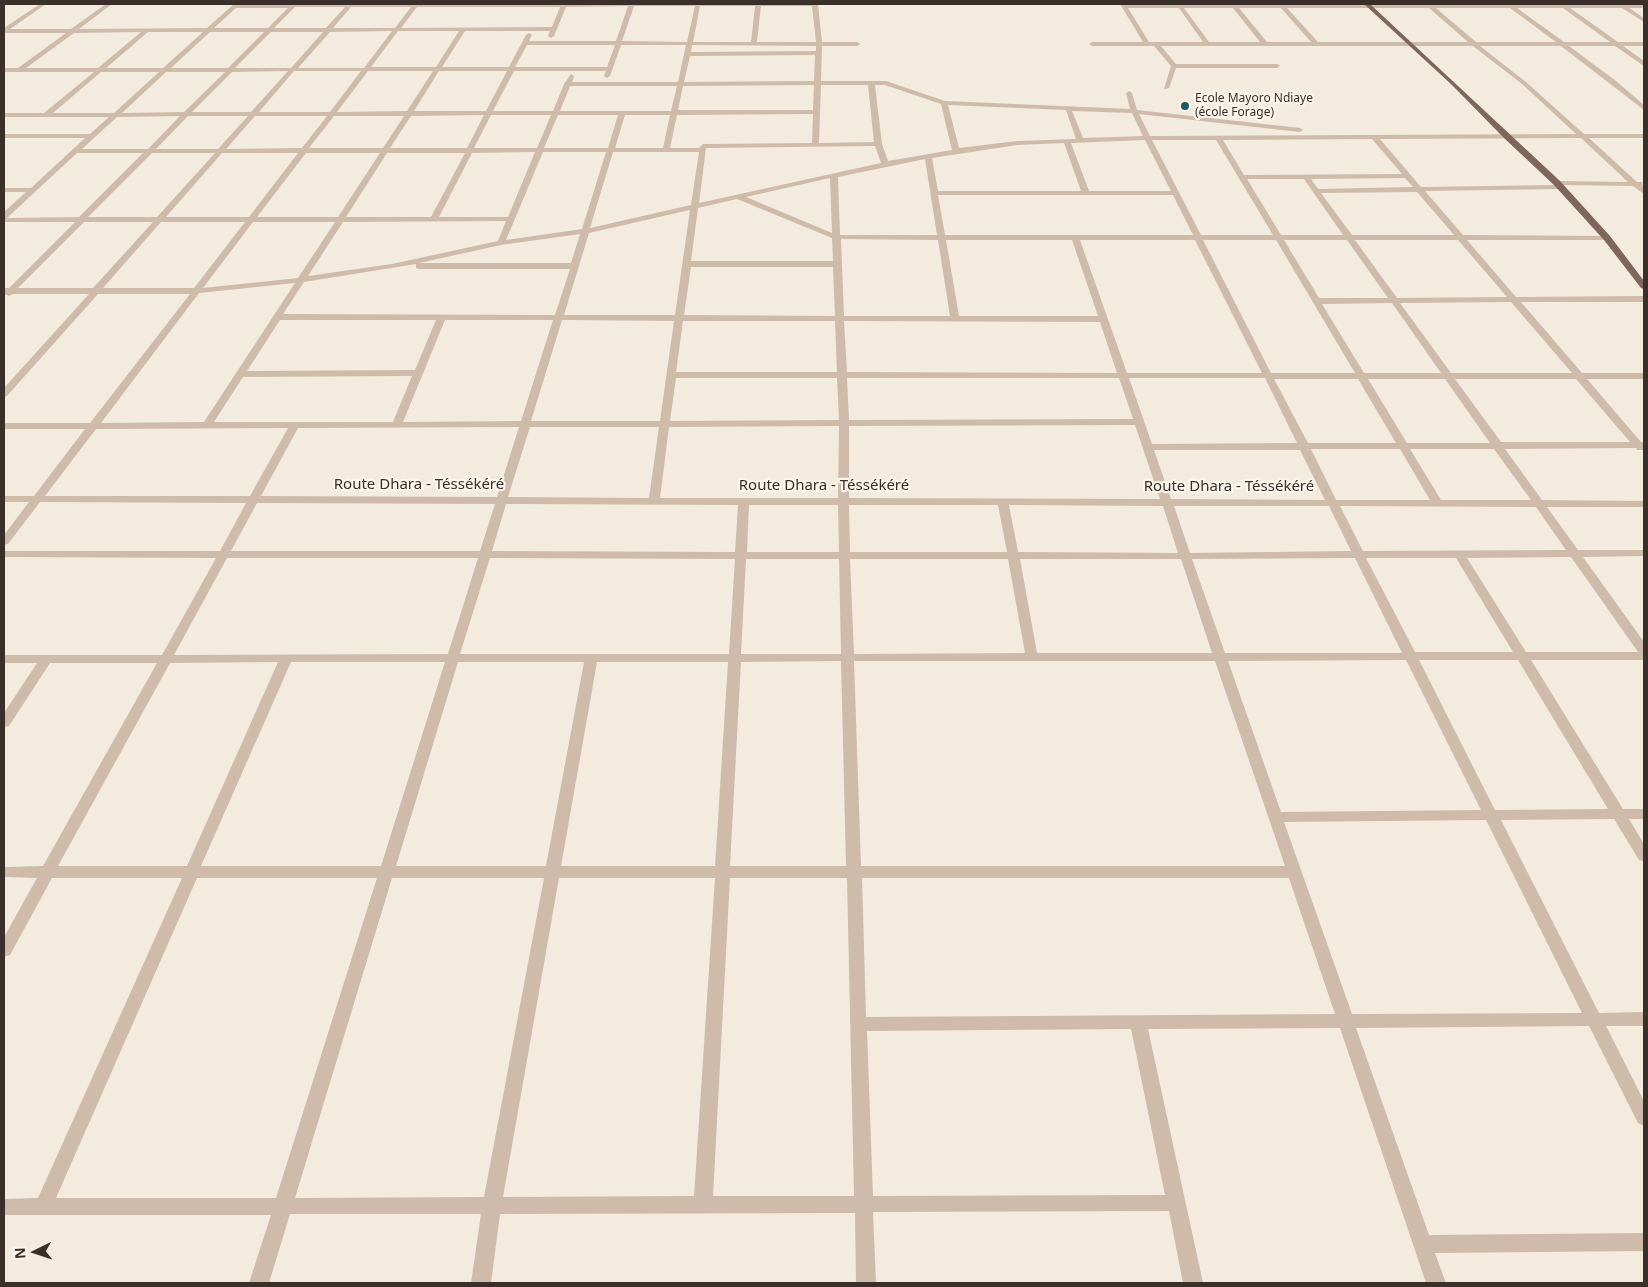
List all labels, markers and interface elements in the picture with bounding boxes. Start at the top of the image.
place label: Ecole Mayoro Ndiaye (école Forage) [1195,92,1313,120]
marker: Ecole Mayoro Ndiaye (école Forage) [1179,100,1191,112]
street label: Route Dhara - Téssékéré [334,476,504,494]
street label: Route Dhara - Téssékéré [739,477,909,495]
street label: Route Dhara - Téssékéré [1144,478,1314,496]
north arrow [10,1227,60,1277]
text: N [10,1247,29,1259]

